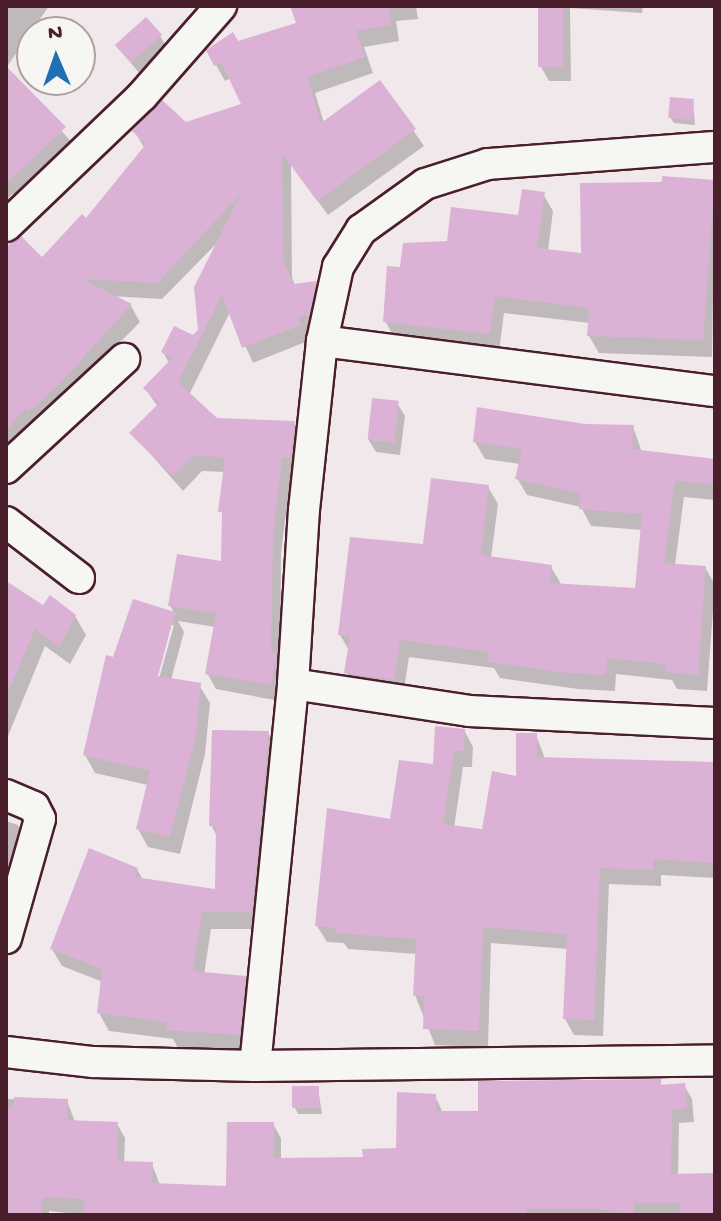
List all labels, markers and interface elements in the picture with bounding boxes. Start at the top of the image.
north arrow [16,16,96,96]
text: N [48,21,63,47]

